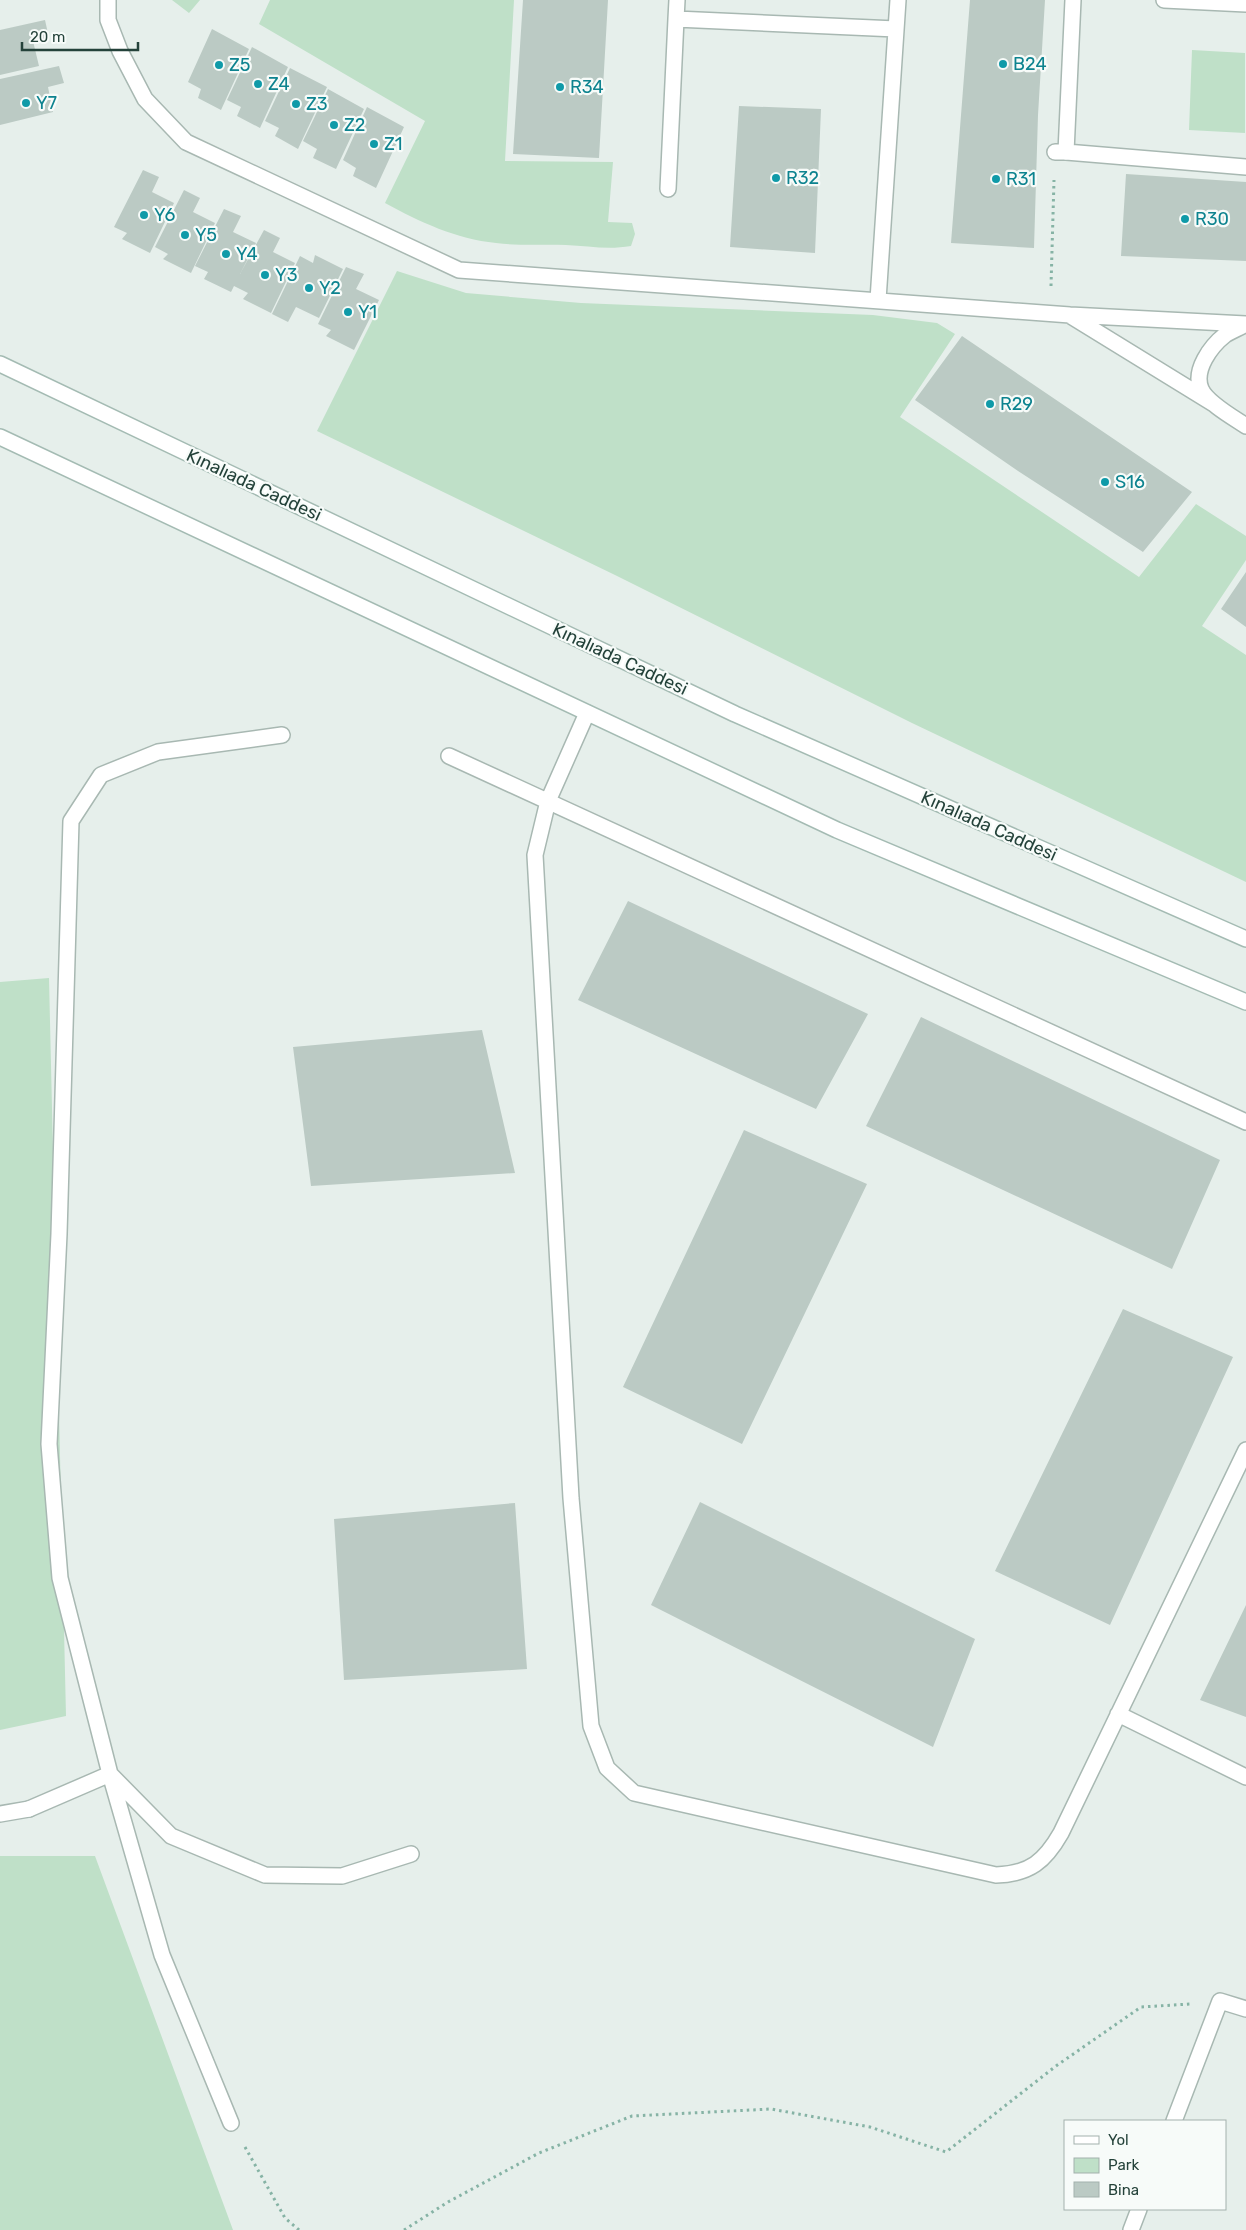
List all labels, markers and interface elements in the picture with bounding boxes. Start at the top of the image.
scale bar [22,20,139,52]
text: 20 m [30,28,65,46]
place label: B24 [1013,53,1047,75]
place label: Z5 [229,54,251,76]
marker: B24 [997,58,1009,70]
marker: Z5 [213,59,225,71]
place label: Z4 [268,73,290,95]
place label: R34 [570,76,604,98]
marker: Z4 [252,78,264,90]
marker: R34 [554,81,566,93]
place label: Y7 [36,92,57,114]
place label: Z3 [306,93,328,115]
marker: Y7 [20,97,32,109]
marker: Z3 [290,98,302,110]
place label: Z2 [344,114,365,136]
marker: Z2 [328,119,340,131]
place label: Z1 [384,133,403,155]
marker: Z1 [368,138,380,150]
place label: R32 [786,167,819,189]
place label: R31 [1006,168,1036,190]
marker: R32 [770,172,782,184]
marker: R31 [990,173,1002,185]
place label: Y6 [154,204,175,226]
place label: R30 [1195,208,1229,230]
marker: Y6 [138,209,150,221]
marker: R30 [1179,213,1191,225]
place label: Y5 [195,224,217,246]
marker: Y5 [179,229,191,241]
place label: Y4 [236,243,258,265]
marker: Y4 [220,248,232,260]
place label: Y3 [275,264,297,286]
marker: Y3 [259,269,271,281]
place label: Y2 [319,277,341,299]
marker: Y2 [303,282,315,294]
place label: Y1 [358,301,377,323]
marker: Y1 [342,306,354,318]
place label: R29 [1000,393,1033,415]
marker: R29 [984,398,996,410]
street label: Kınalıada Caddesi [183,444,325,526]
place label: S16 [1115,471,1145,493]
marker: S16 [1099,476,1111,488]
street label: Kınalıada Caddesi [549,618,691,700]
street label: Kınalıada Caddesi [918,786,1060,866]
legend [1064,2120,1226,2210]
text: Yol [1108,2131,1129,2149]
text: Park [1108,2156,1139,2174]
text: Bina [1108,2181,1139,2199]

